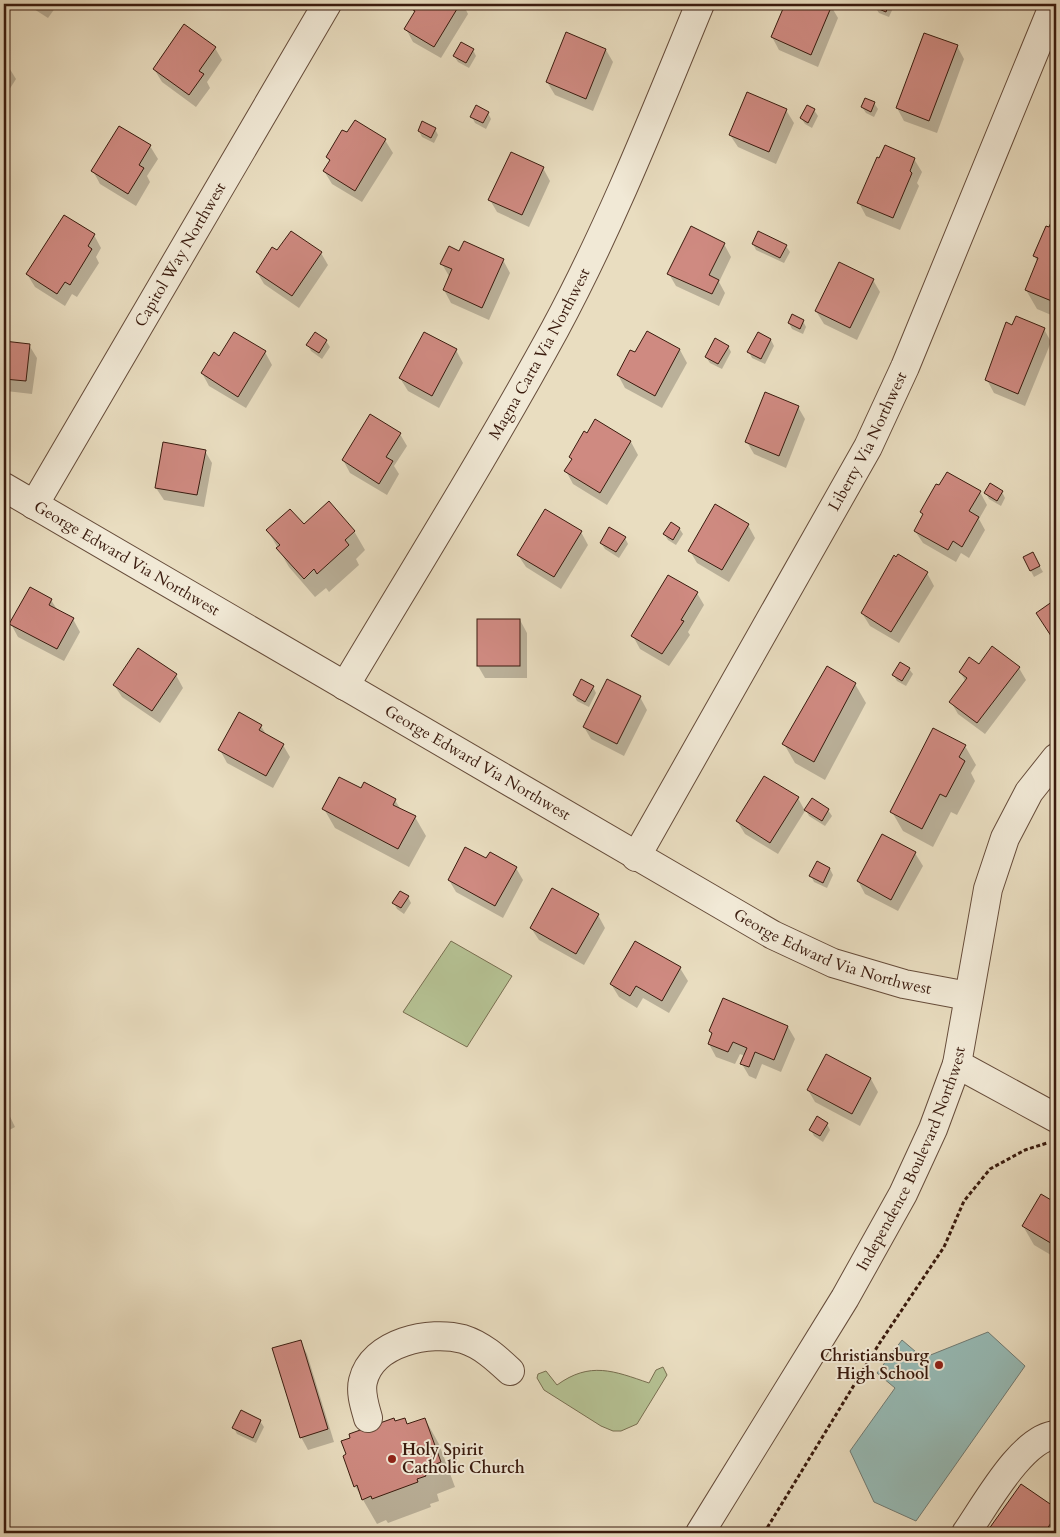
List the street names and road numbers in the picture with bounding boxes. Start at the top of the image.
street label: Capitol Way Northwest [129,178,231,331]
street label: Magna Carta Via Northwest [484,264,595,444]
street label: Liberty Via Northwest [823,368,912,515]
street label: George Edward Via Northwest [30,496,224,621]
street label: George Edward Via Northwest [380,700,575,826]
street label: George Edward Via Northwest [730,903,933,1000]
street label: Independence Boulevard Northwest [851,1045,971,1275]

